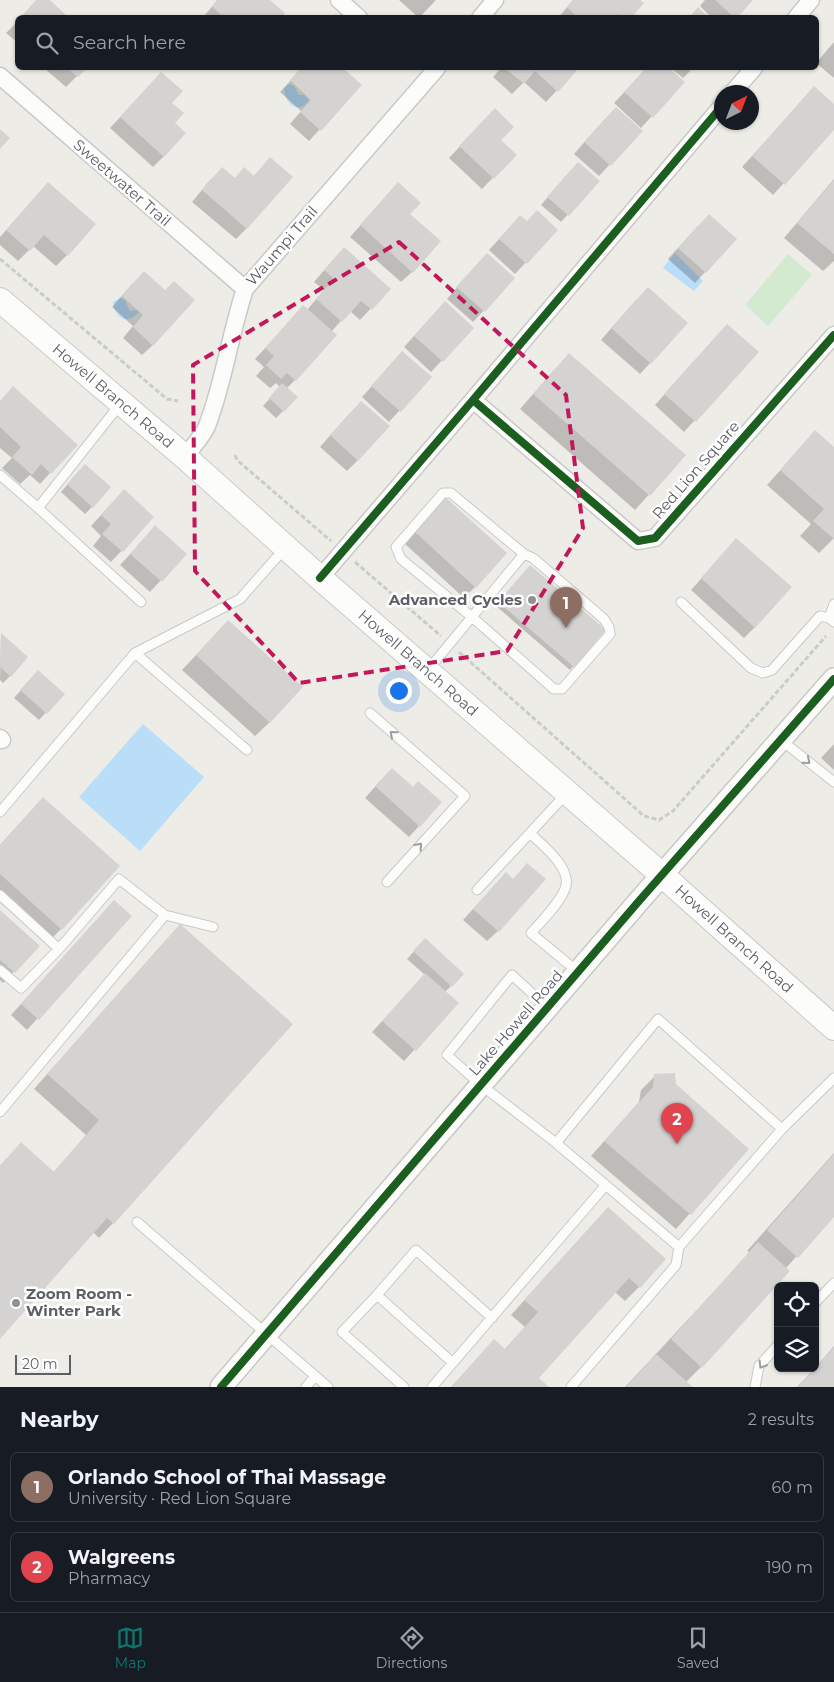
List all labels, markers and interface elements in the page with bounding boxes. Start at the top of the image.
search box [15,15,819,70]
icon: search [33,29,61,57]
text: Search here [73,31,186,54]
north arrow [714,85,759,130]
street label: Sweetwater Trail [70,135,175,230]
street label: Waumpi Trail [242,202,321,289]
street label: Howell Branch Road [49,339,178,452]
street label: Red Lion Square [648,417,743,523]
pin: 1 [550,587,582,628]
place label: Advanced Cycles [388,590,522,609]
marker: Advanced Cycles [526,594,538,606]
street label: Howell Branch Road [354,605,482,720]
your location [386,678,412,704]
one-way arrow [390,730,399,739]
one-way arrow [802,756,811,765]
one-way arrow [413,843,422,852]
street label: Howell Branch Road [671,880,797,997]
street label: Lake Howell Road [465,966,567,1079]
pin: 2 [661,1103,693,1144]
map controls [774,1282,819,1372]
button: locate [774,1282,819,1327]
place label: Zoom Room - Winter Park [26,1284,132,1320]
marker: Zoom Room - Winter Park [10,1297,22,1309]
button: layers [774,1327,819,1372]
scale bar [15,1352,71,1375]
text: 20 m [22,1355,58,1373]
one-way arrow [759,1359,769,1368]
text: Nearby [20,1407,99,1432]
text: 2 results [748,1410,814,1429]
text: Orlando School of Thai Massage [68,1466,386,1489]
text: 1 [34,1478,40,1497]
text: 60 m [771,1478,813,1497]
text: University · Red Lion Square [68,1489,291,1508]
text: Walgreens [68,1546,175,1569]
text: 2 [32,1558,42,1577]
text: 190 m [766,1558,813,1577]
text: Pharmacy [68,1569,150,1588]
tab: Map [115,1624,146,1672]
tab: Directions [376,1624,447,1672]
tab: Saved [677,1624,719,1672]

